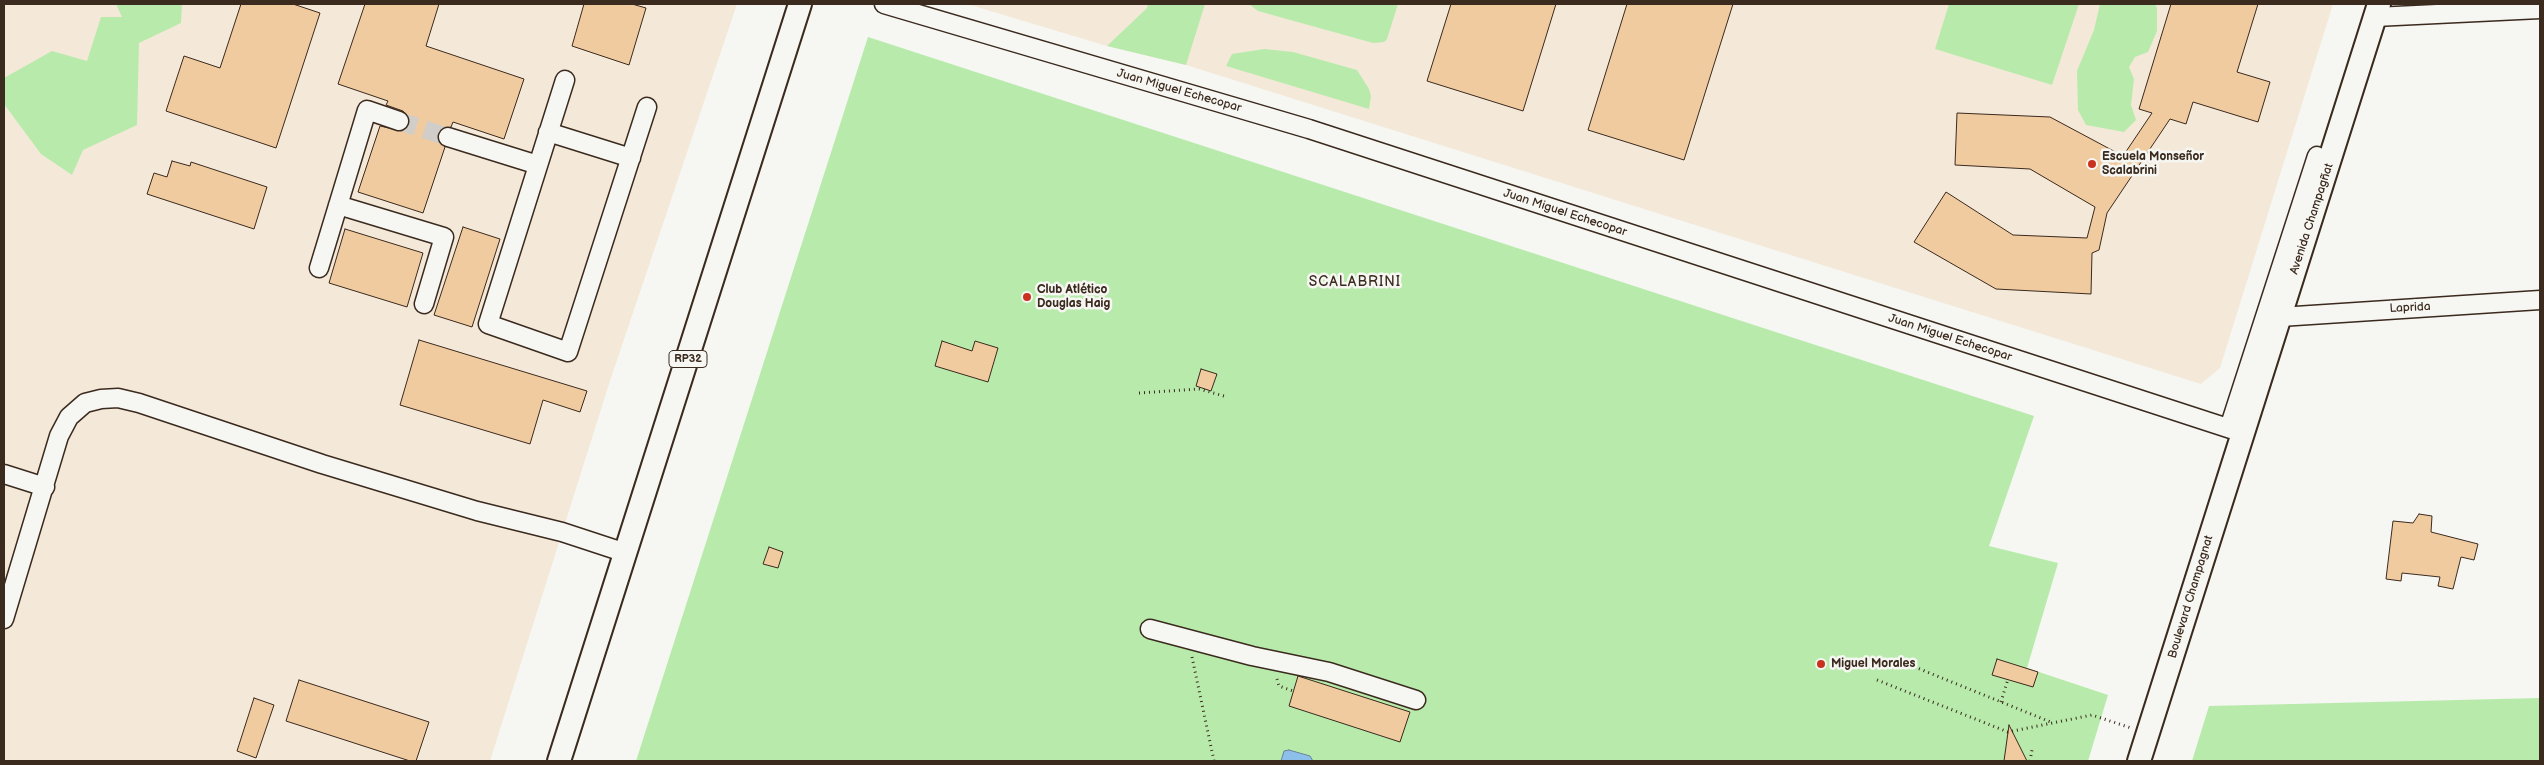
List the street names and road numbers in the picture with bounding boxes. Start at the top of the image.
street label: Juan Miguel Echecopar [1115,66,1243,116]
street label: Avenida Champagñat [2287,162,2337,276]
street label: Juan Miguel Echecopar [1502,186,1628,240]
street label: Laprida [2389,300,2431,316]
street label: Juan Miguel Echecopar [1887,311,2013,365]
road number: RP32 [669,350,707,368]
street label: Boulevard Champagnat [2165,534,2217,660]

